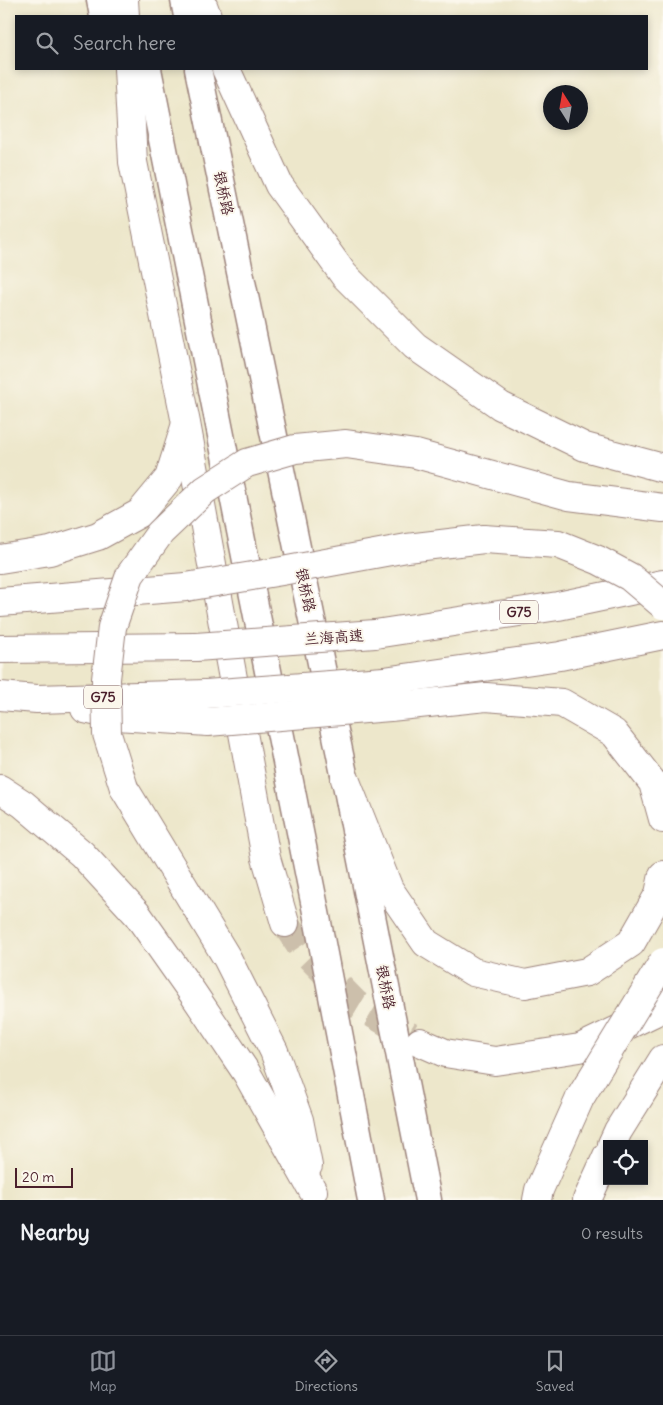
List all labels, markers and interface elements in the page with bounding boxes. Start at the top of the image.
search box [15,15,648,70]
icon: search [33,29,61,57]
text: Search here [73,31,176,55]
north arrow [543,85,588,130]
street label: 银桥路 [210,169,238,217]
street label: 银桥路 [292,566,320,614]
road number: G75 [500,600,538,624]
street label: 兰海高速 [303,625,365,649]
road number: G75 [84,686,122,709]
street label: 银桥路 [372,963,400,1011]
map controls [603,1140,648,1185]
button: locate [603,1140,648,1185]
scale bar [15,1165,72,1188]
text: 20 m [22,1168,55,1186]
text: Nearby [20,1219,90,1246]
text: 0 results [581,1223,643,1243]
tab: Map [89,1347,117,1395]
tab: Directions [295,1347,358,1395]
tab: Saved [536,1347,574,1395]

